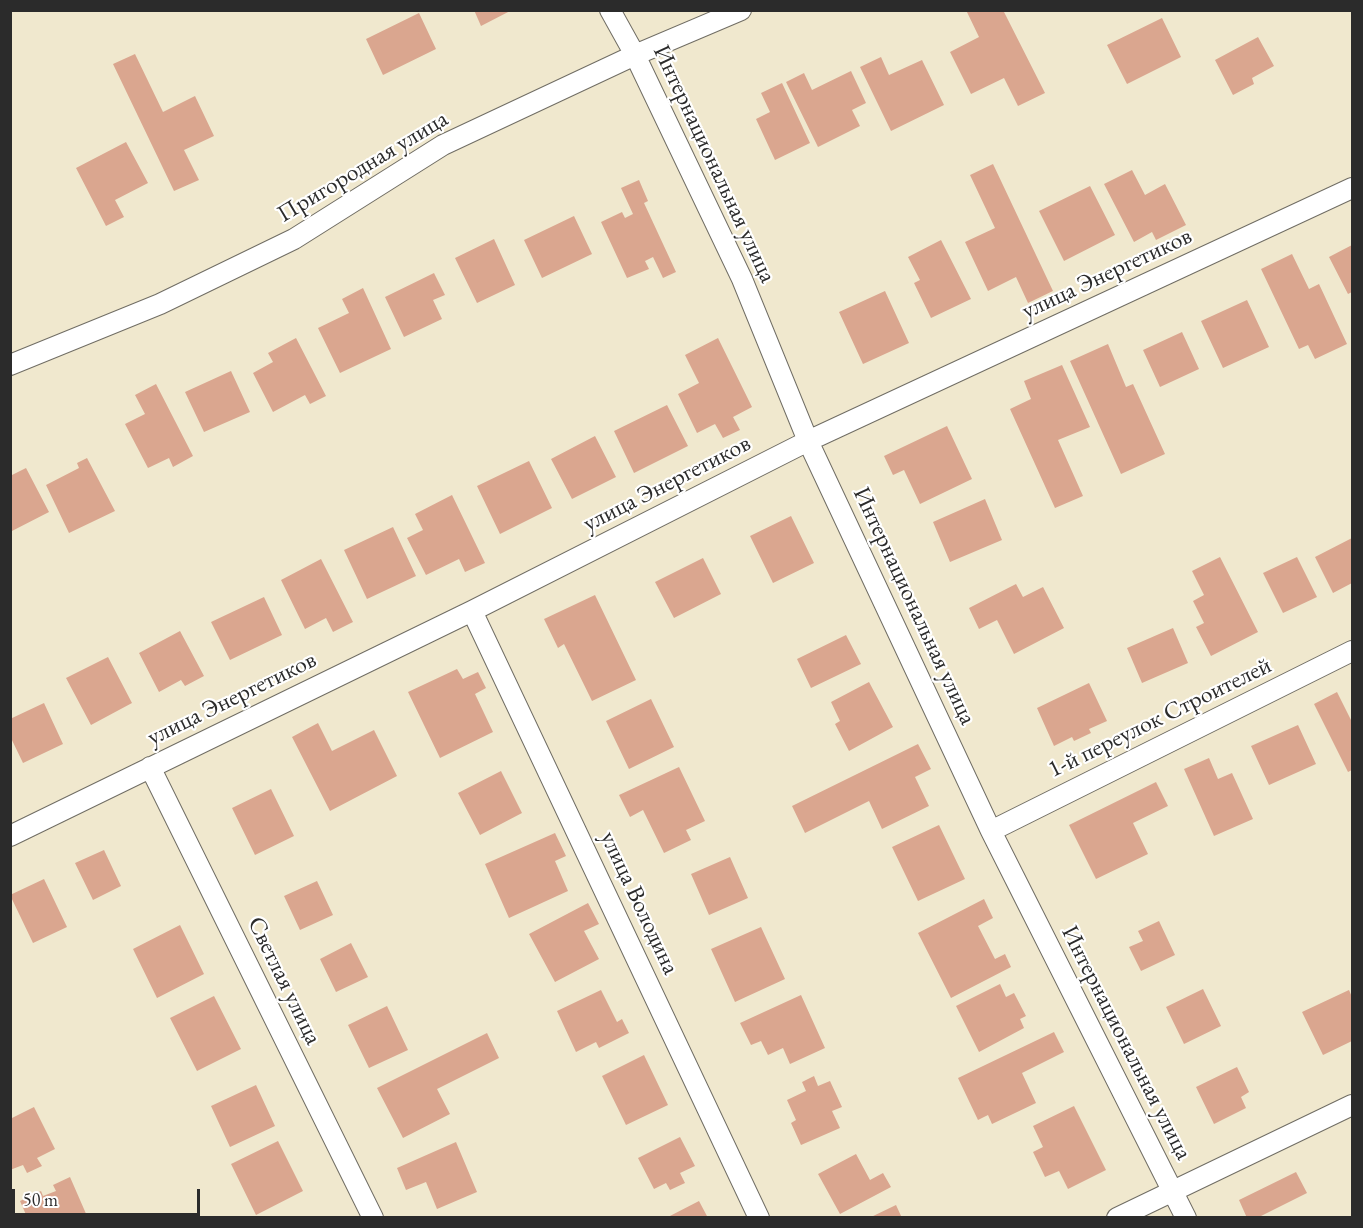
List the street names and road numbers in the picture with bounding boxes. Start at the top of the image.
street label: Интернациональная улица [646,41,782,287]
street label: Пригородная улица [273,105,453,229]
street label: улица Энергетиков [1017,222,1197,326]
street label: улица Энергетиков [578,429,756,539]
street label: Интернациональная улица [846,483,982,729]
street label: улица Энергетиков [143,646,321,752]
street label: 1-й переулок Строителей [1044,651,1276,785]
street label: улица Володина [593,827,685,979]
street label: Светлая улица [241,912,327,1050]
street label: Интернациональная улица [1054,921,1198,1165]

